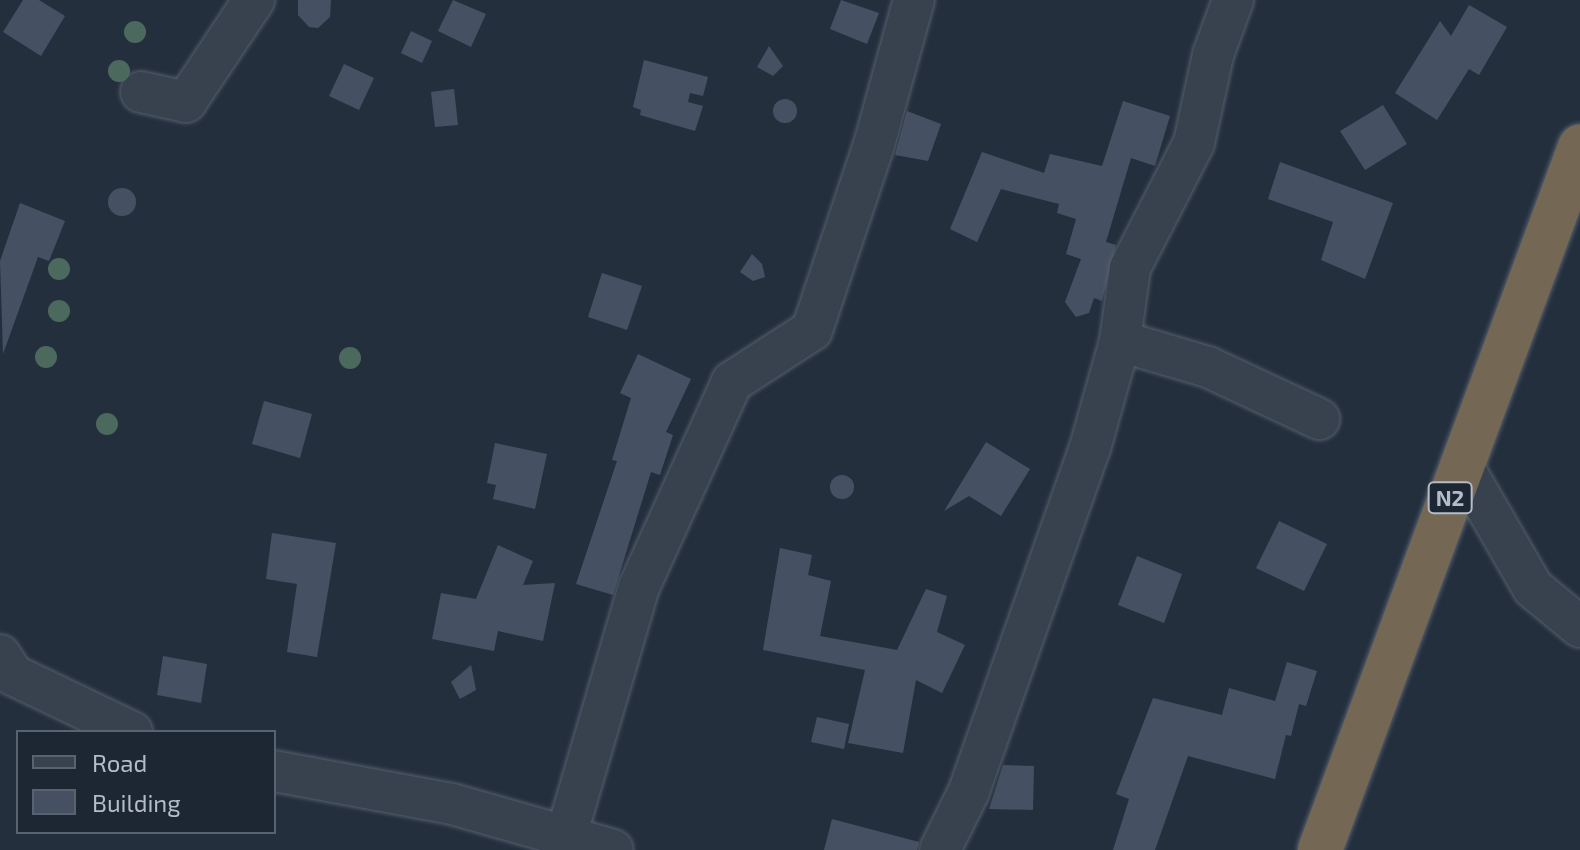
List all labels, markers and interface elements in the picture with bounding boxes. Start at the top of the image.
road number: N2 [1426,480,1474,516]
legend [16,730,276,834]
text: Road [92,748,147,777]
text: Building [92,788,181,817]

